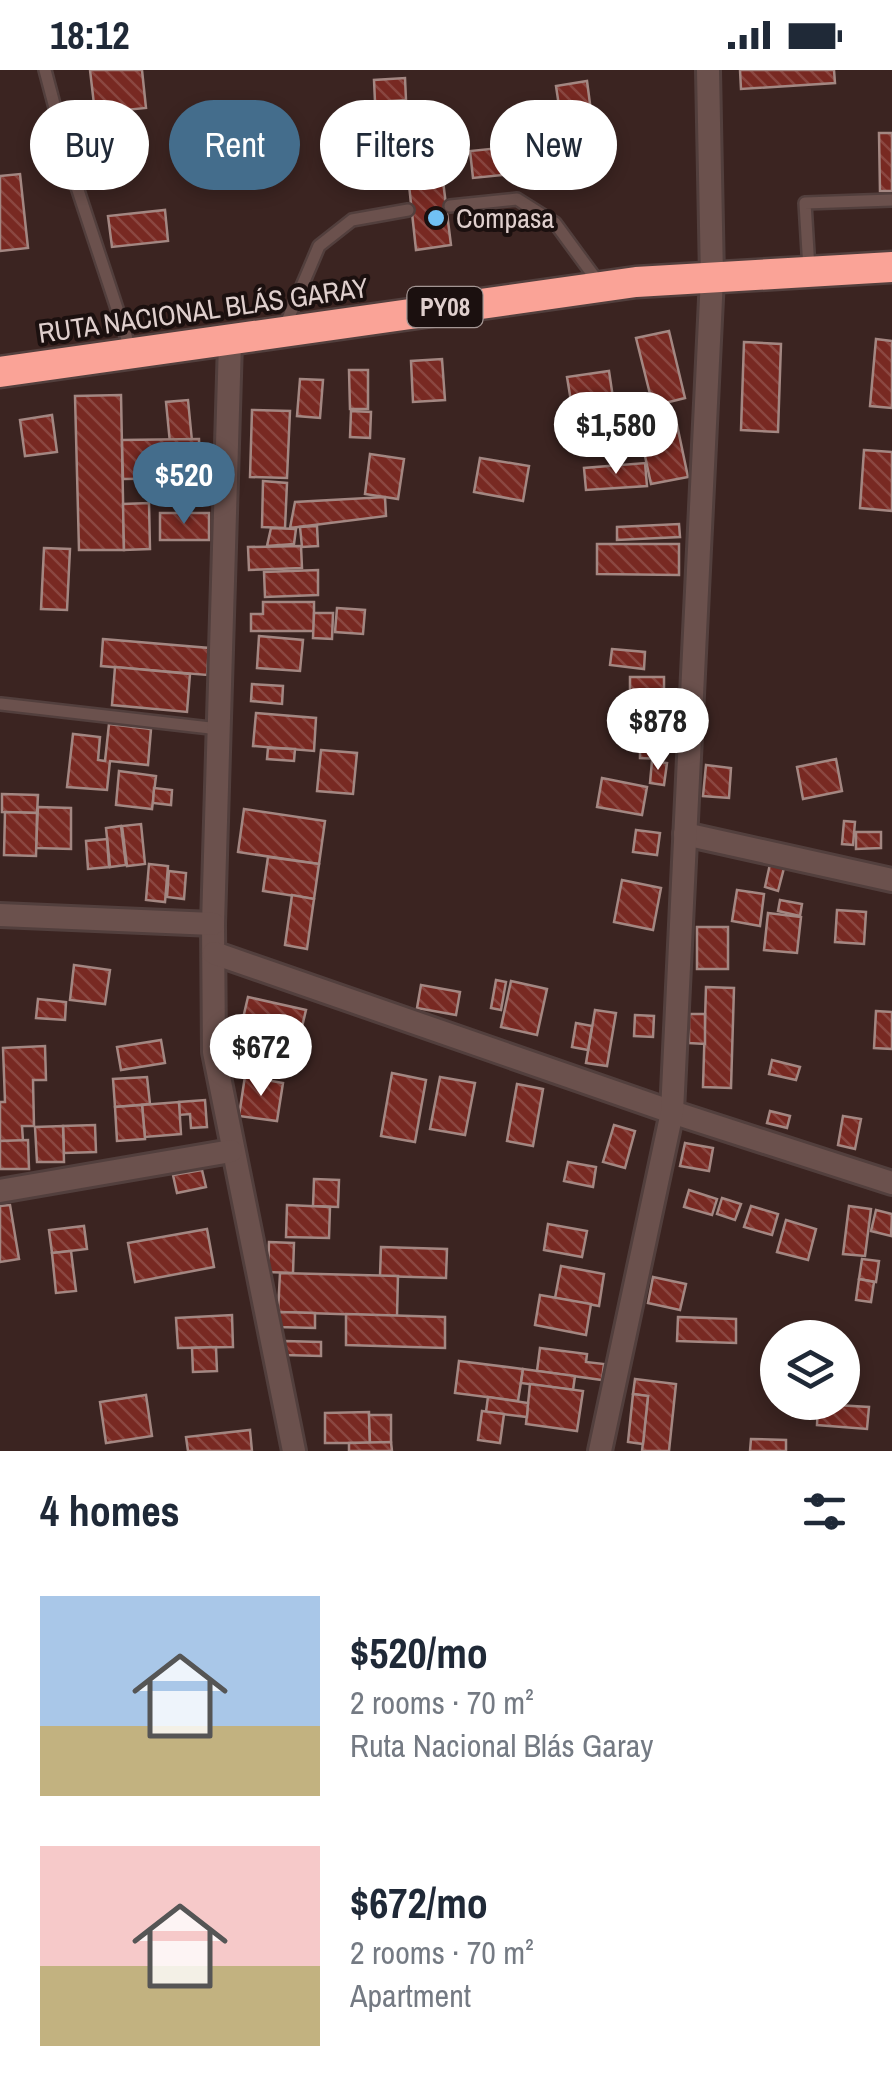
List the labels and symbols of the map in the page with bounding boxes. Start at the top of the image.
place label: Compasa [456,199,554,237]
marker: Compasa [425,207,447,229]
street label: RUTA NACIONAL BLÁS GARAY [36,268,371,352]
road number: PY08 [408,287,482,327]
pin: $1,580 [535,392,697,477]
pin: $520 [125,442,243,527]
pin: $878 [599,688,717,773]
pin: $672 [202,1014,320,1099]

